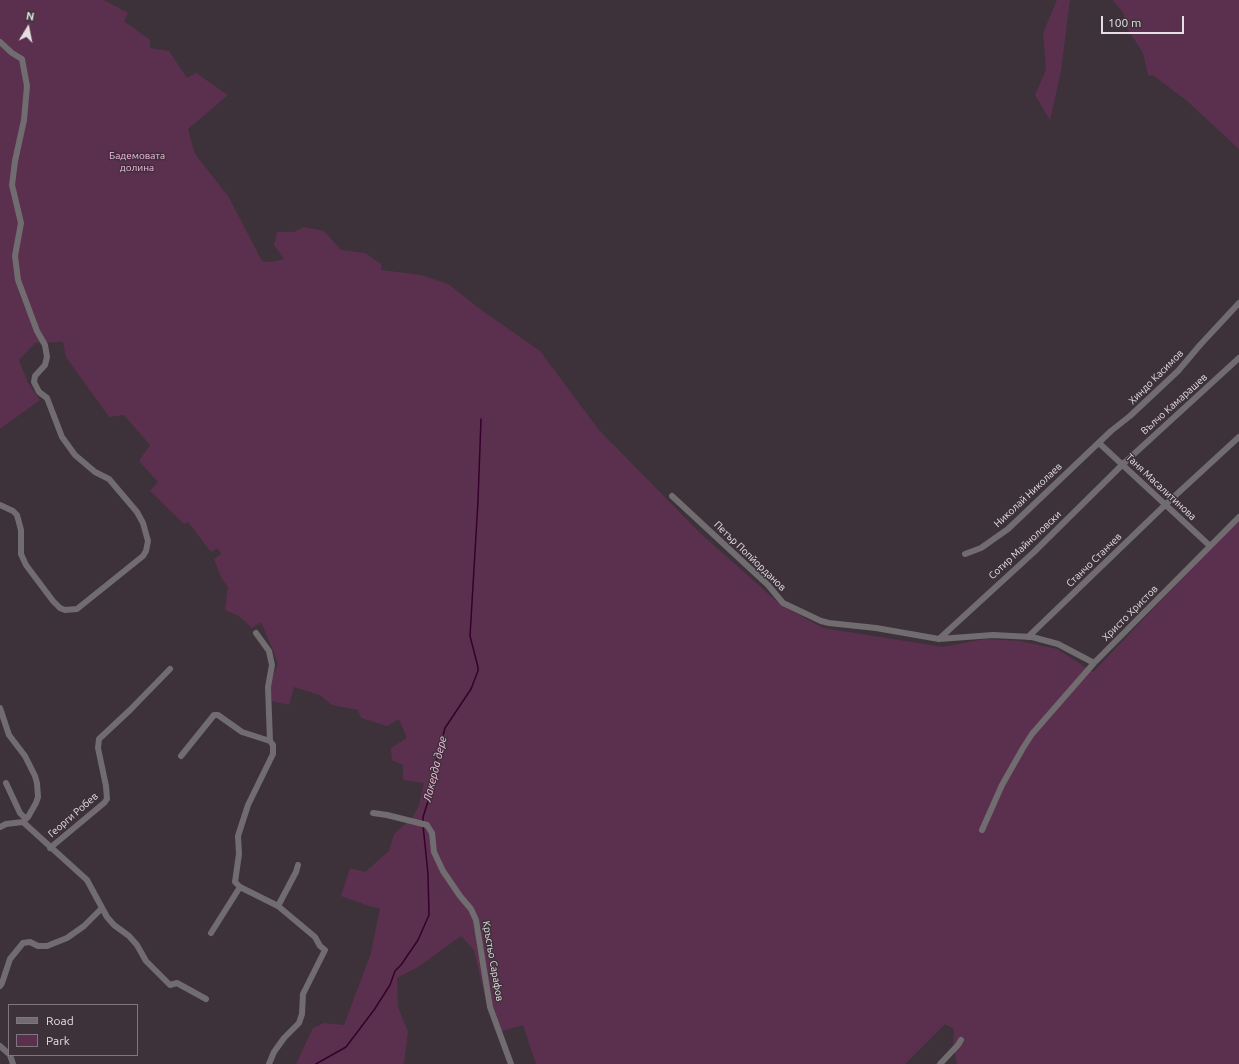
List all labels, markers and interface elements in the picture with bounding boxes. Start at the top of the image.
north arrow [8,8,48,48]
scale bar [1103,8,1186,34]
text: N [25,10,35,23]
text: 100 m [1108,16,1141,29]
park label: Бадемовата долина [109,150,165,174]
street label: Хиндо Касимов [1126,347,1186,407]
street label: Вълчо Камарашев [1138,371,1210,437]
street label: Таня Масалитинова [1123,451,1199,523]
street label: Николай Николаев [992,460,1064,530]
street label: Сотир Майноловски [986,508,1064,582]
street label: Петър Попйорданов [712,519,788,593]
street label: Станчо Станчев [1064,531,1124,589]
street label: Христо Христов [1100,583,1160,643]
water label: Лакерда дере [420,735,450,803]
street label: Георги Робев [46,790,100,840]
street label: Кръстьо Сарафов [480,920,506,1002]
legend [8,1004,138,1056]
text: Road [46,1014,74,1027]
text: Park [46,1034,70,1047]

